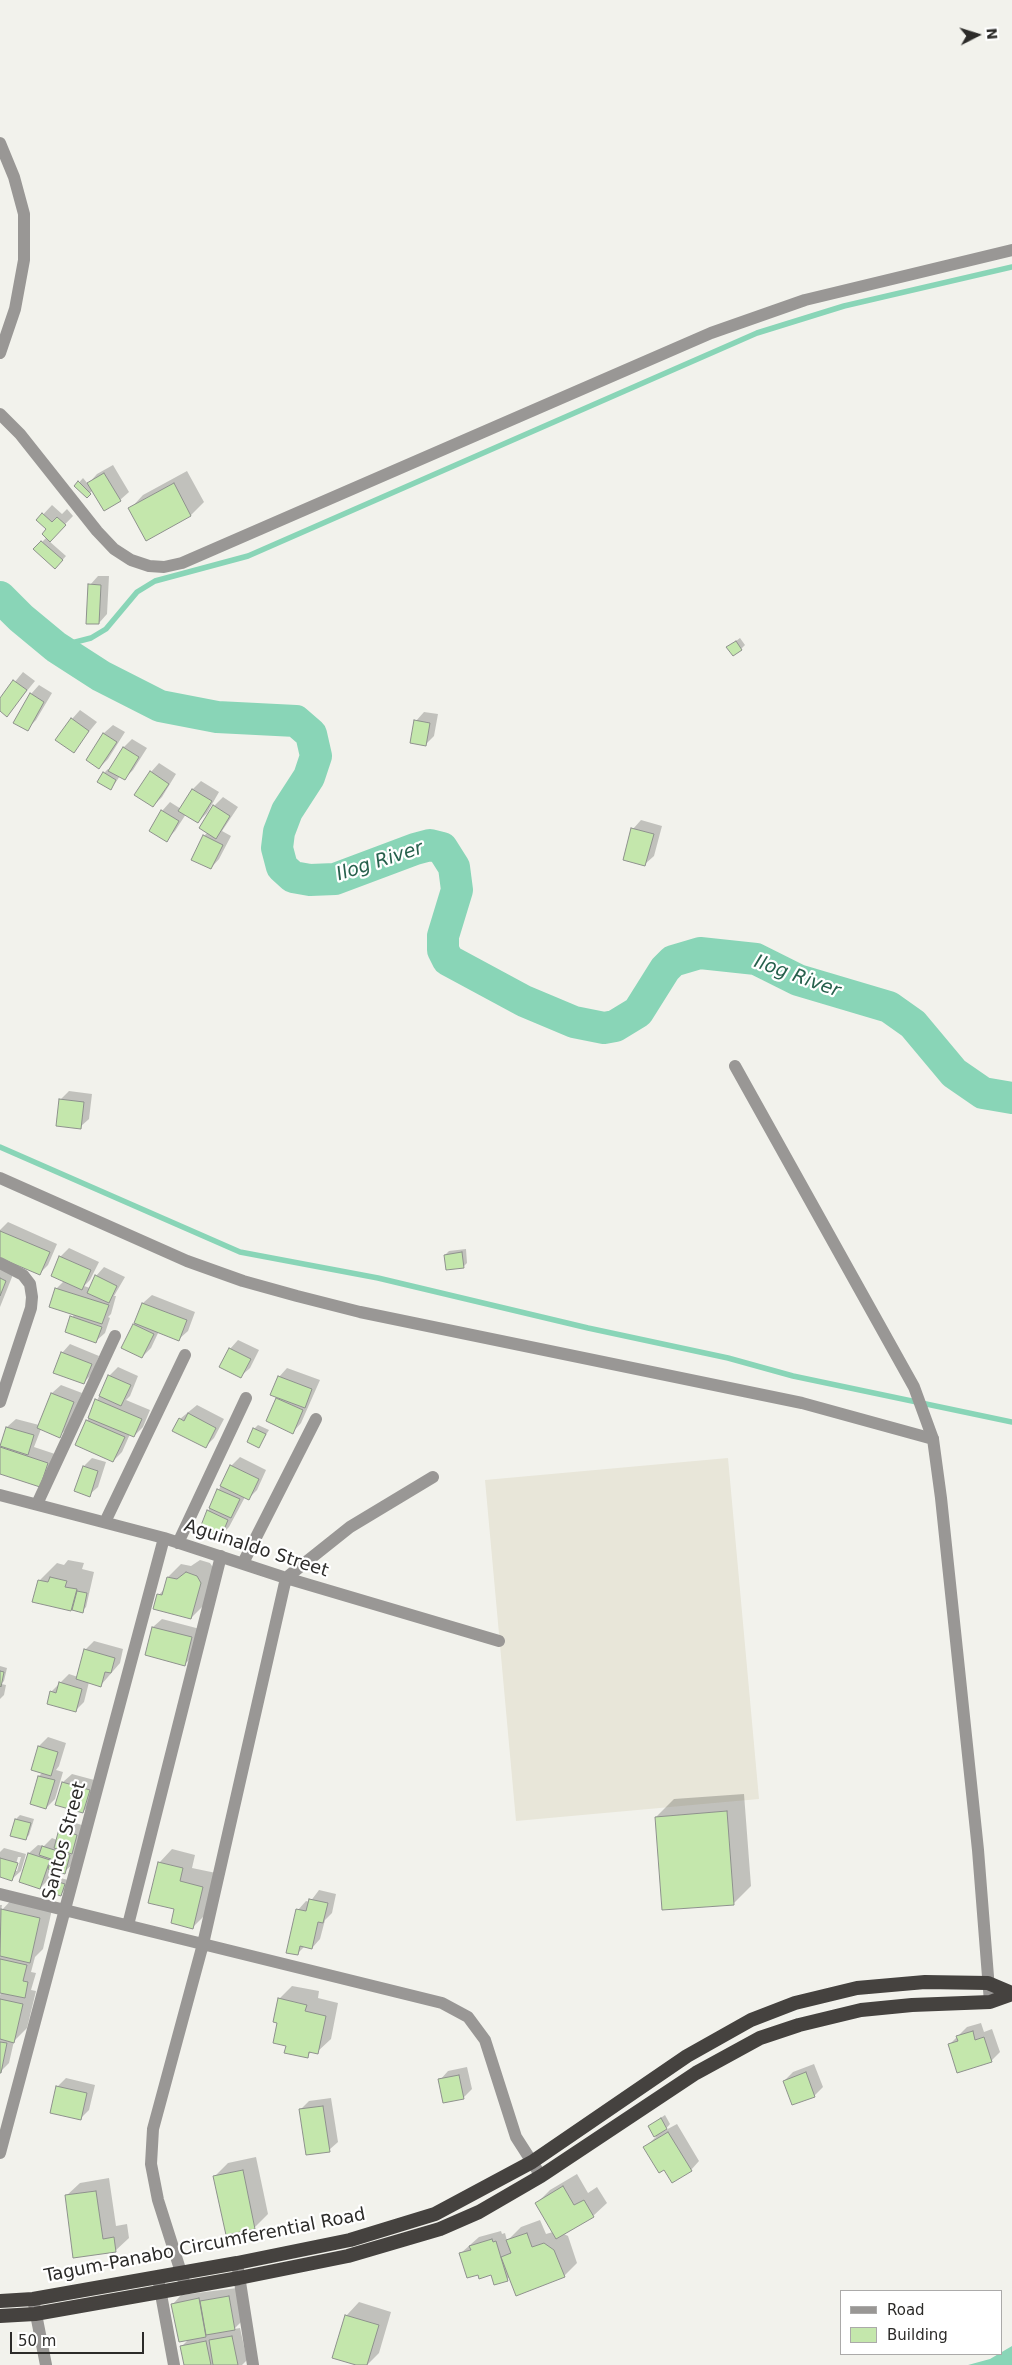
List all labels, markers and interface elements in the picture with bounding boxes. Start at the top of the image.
north arrow [952,10,1002,60]
text: N [983,27,1000,40]
water label: Ilog River [334,837,426,887]
water label: Ilog River [751,951,843,1003]
street label: Aguinaldo Street [181,1515,331,1583]
street label: Santos Street [39,1779,91,1903]
street label: Tagum-Panabo Circumferential Road [43,2204,367,2288]
legend [840,2290,1002,2355]
text: Road [887,2301,925,2319]
scale bar [12,2322,146,2354]
text: Building [887,2326,948,2344]
text: 50 m [18,2332,56,2350]

